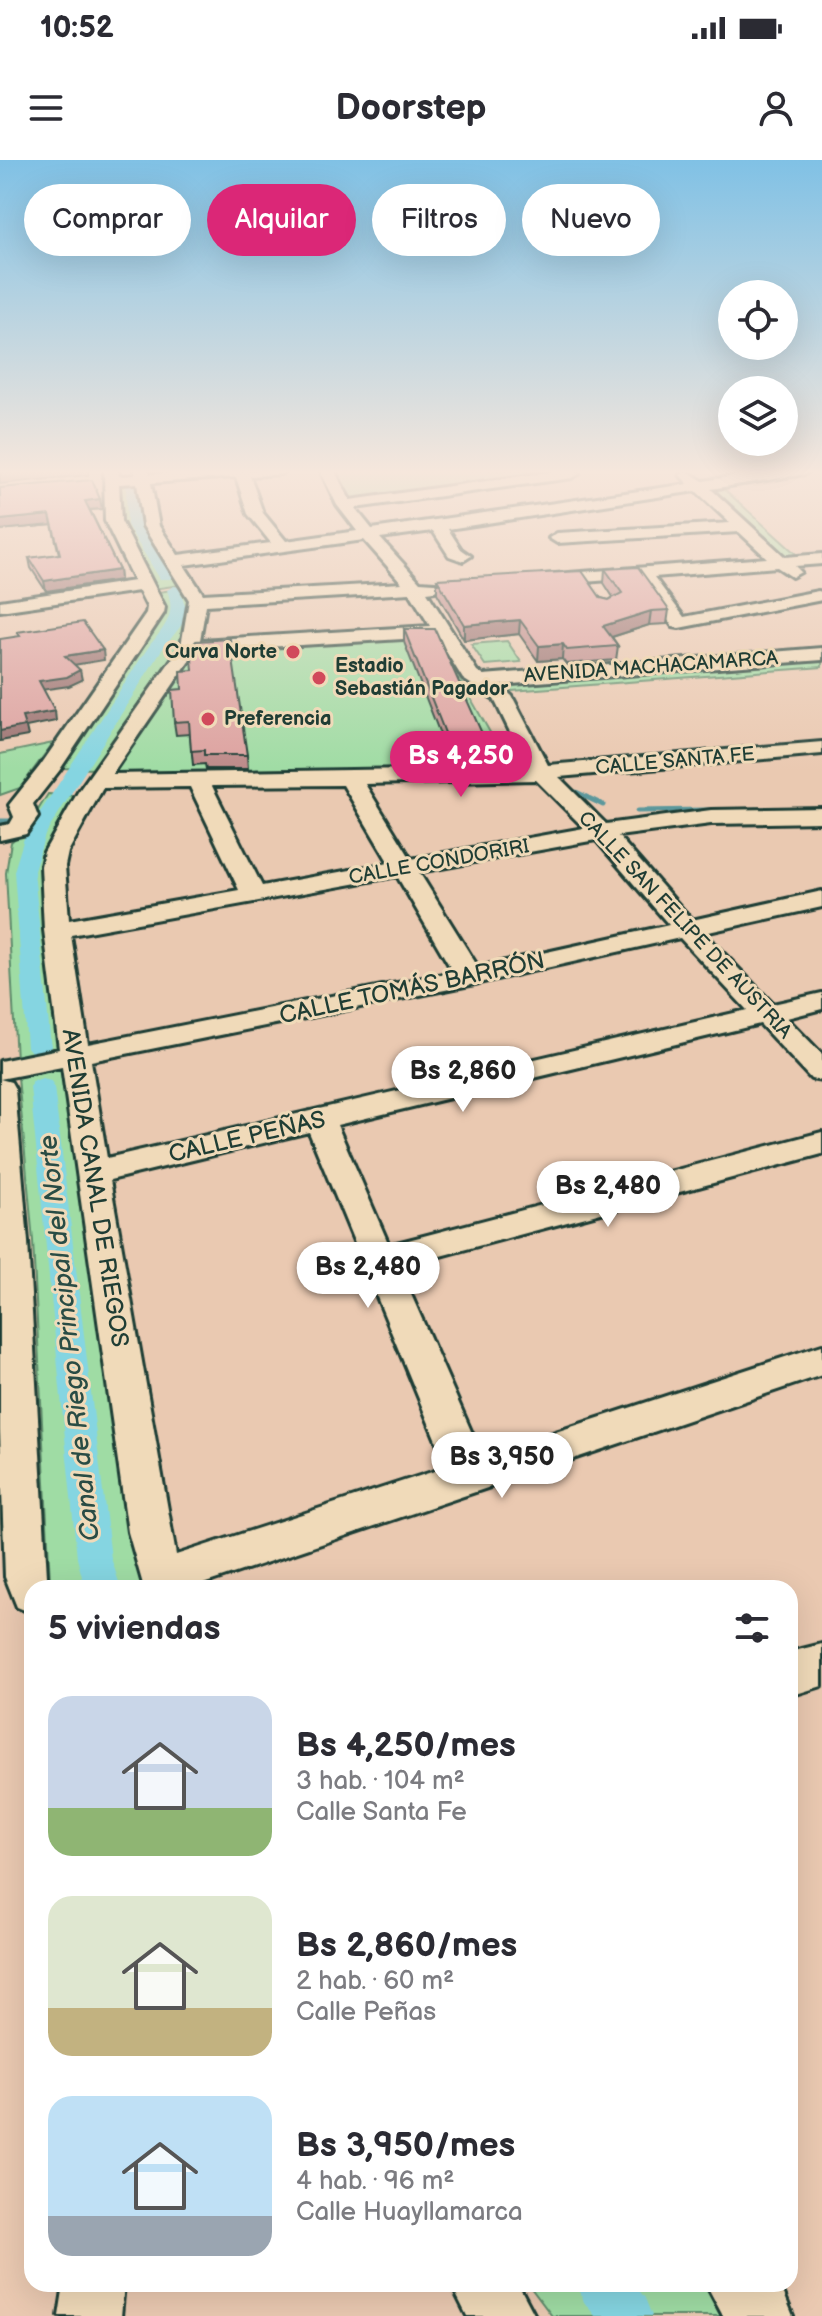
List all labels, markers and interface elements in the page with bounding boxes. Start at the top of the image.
text: 10:52 [40,10,114,46]
icon: menu [24,86,68,130]
icon: person [754,86,798,130]
text: Doorstep [335,87,487,130]
chip: Comprar [24,184,191,256]
chip: Alquilar [207,184,356,256]
chip: Filtros [372,184,506,256]
chip: Nuevo [522,184,660,256]
map controls [718,280,798,456]
button: locate [718,280,798,360]
button: layers [718,376,798,456]
place label: Curva Norte [165,640,277,664]
marker: Curva Norte [284,643,302,661]
street label: AVENIDA MACHACAMARCA [523,646,780,688]
place label: Estadio Sebastián Pagador [335,654,509,701]
marker: Estadio Sebastián Pagador [310,669,328,687]
place label: Preferencia [224,707,331,731]
marker: Preferencia [199,710,217,728]
pin: Bs 4,250 [378,731,544,799]
text: Bs 4,250 [408,741,514,772]
street label: CALLE SANTA FE [594,742,756,780]
street label: CALLE SAN FELIPE DE AUSTRIA [573,806,797,1044]
street label: CALLE CONDORIRI [347,834,531,890]
street label: CALLE TOMÁS BARRÓN [276,945,547,1030]
street label: AVENIDA CANAL DE RIEGOS [55,1027,135,1349]
pin: Bs 2,860 [380,1046,546,1114]
text: Bs 2,860 [409,1056,517,1087]
street label: CALLE PEÑAS [166,1105,328,1169]
water label: Canal de Riego Principal del Norte [33,1133,107,1543]
pin: Bs 2,480 [525,1161,691,1229]
text: Bs 2,480 [555,1171,661,1202]
pin: Bs 2,480 [285,1242,451,1310]
text: Bs 2,480 [315,1252,421,1283]
pin: Bs 3,950 [419,1432,585,1500]
text: Bs 3,950 [449,1442,555,1473]
icon: filters [730,1606,774,1650]
text: 5 viviendas [48,1608,220,1649]
text: Bs 4,250/mes [296,1725,516,1766]
icon: home [112,1728,208,1824]
text: 3 hab. · 104 m² [296,1766,465,1797]
text: Calle Santa Fe [296,1797,467,1828]
text: Bs 2,860/mes [296,1925,517,1966]
icon: home [112,1928,208,2024]
text: 2 hab. · 60 m² [296,1966,454,1997]
text: Calle Peñas [296,1997,436,2028]
text: Bs 3,950/mes [296,2125,515,2166]
icon: home [112,2128,208,2224]
text: 4 hab. · 96 m² [296,2166,454,2197]
text: Calle Huayllamarca [296,2197,523,2228]

